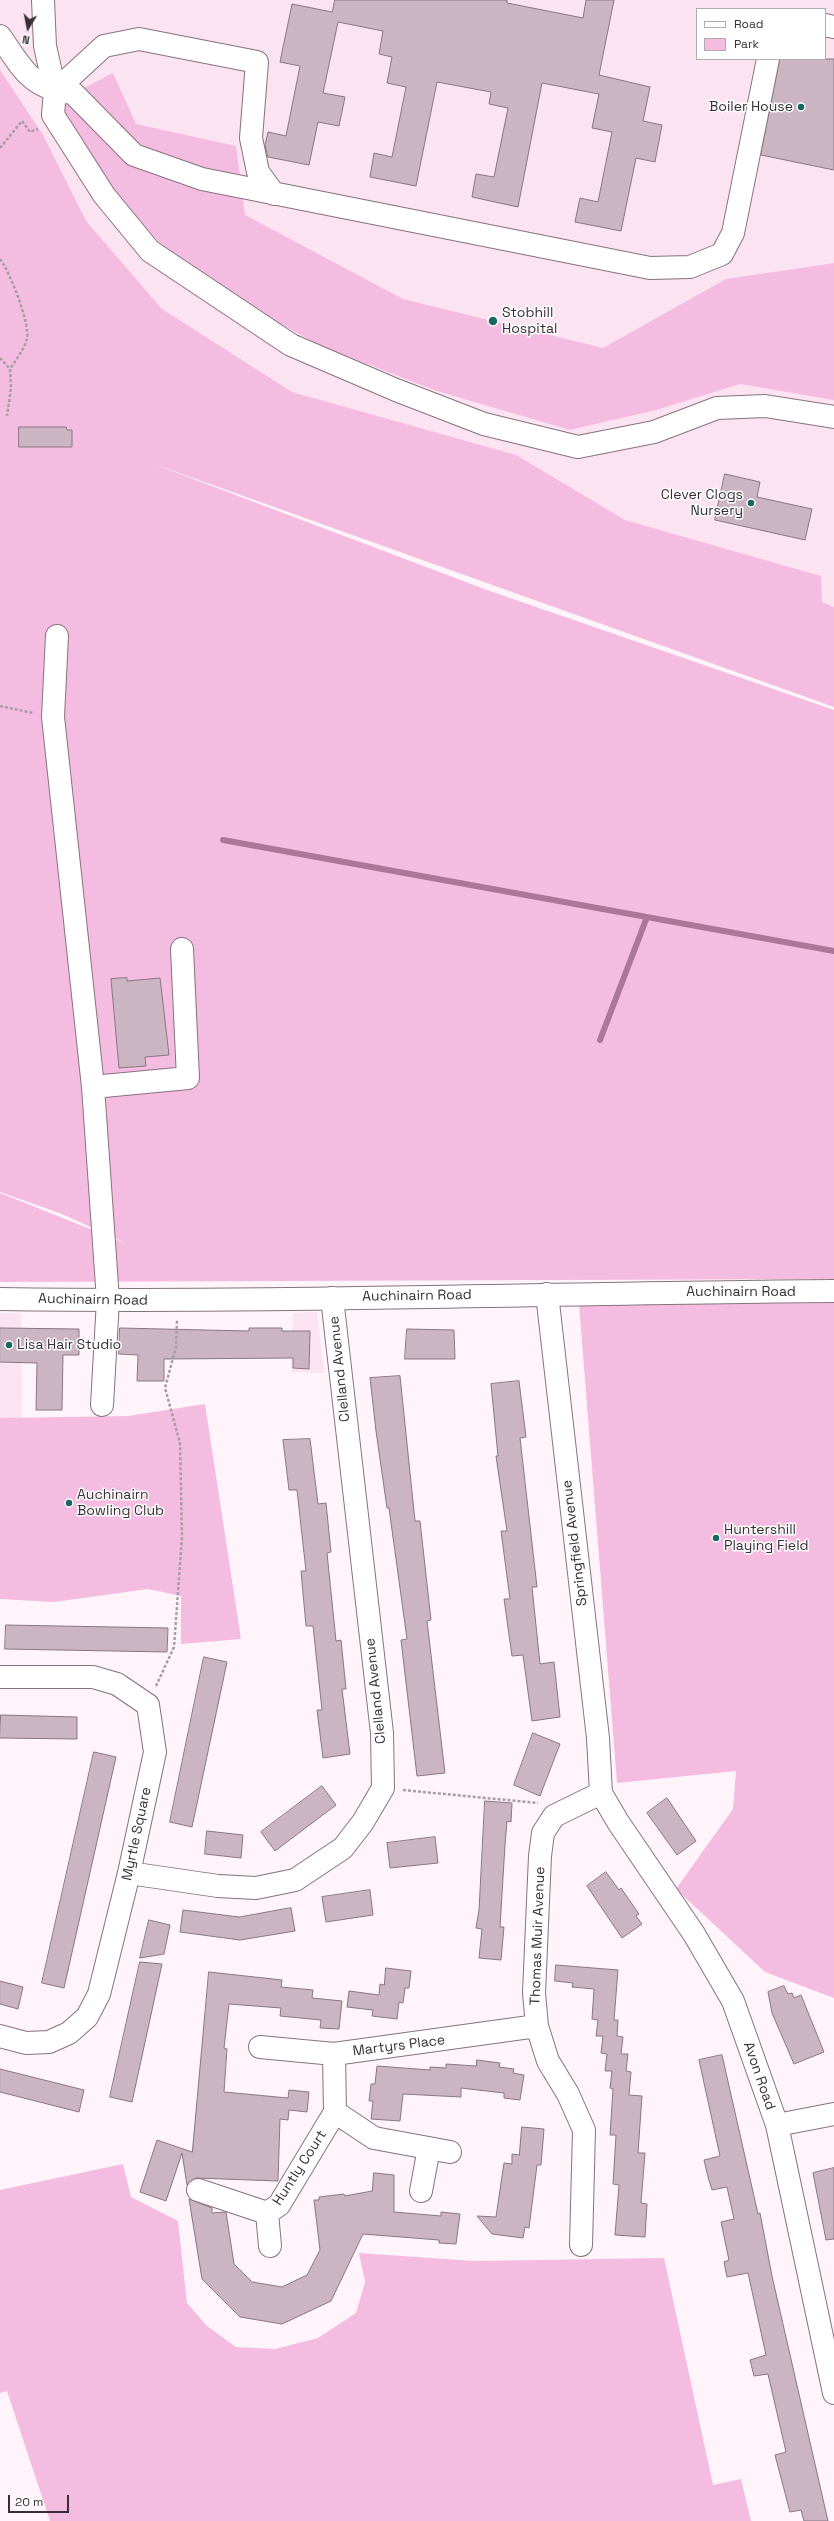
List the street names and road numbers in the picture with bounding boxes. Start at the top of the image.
street label: Auchinairn Road [686,1284,796,1300]
street label: Auchinairn Road [362,1287,472,1305]
street label: Auchinairn Road [38,1291,148,1309]
street label: Clelland Avenue [326,1315,354,1423]
street label: Springfield Avenue [559,1479,591,1607]
street label: Clelland Avenue [362,1637,390,1745]
street label: Myrtle Square [119,1786,155,1882]
street label: Thomas Muir Avenue [527,1866,549,2006]
street label: Martyrs Place [352,2032,446,2060]
street label: Avon Road [739,2040,779,2112]
street label: Huntly Court [270,2127,330,2209]

